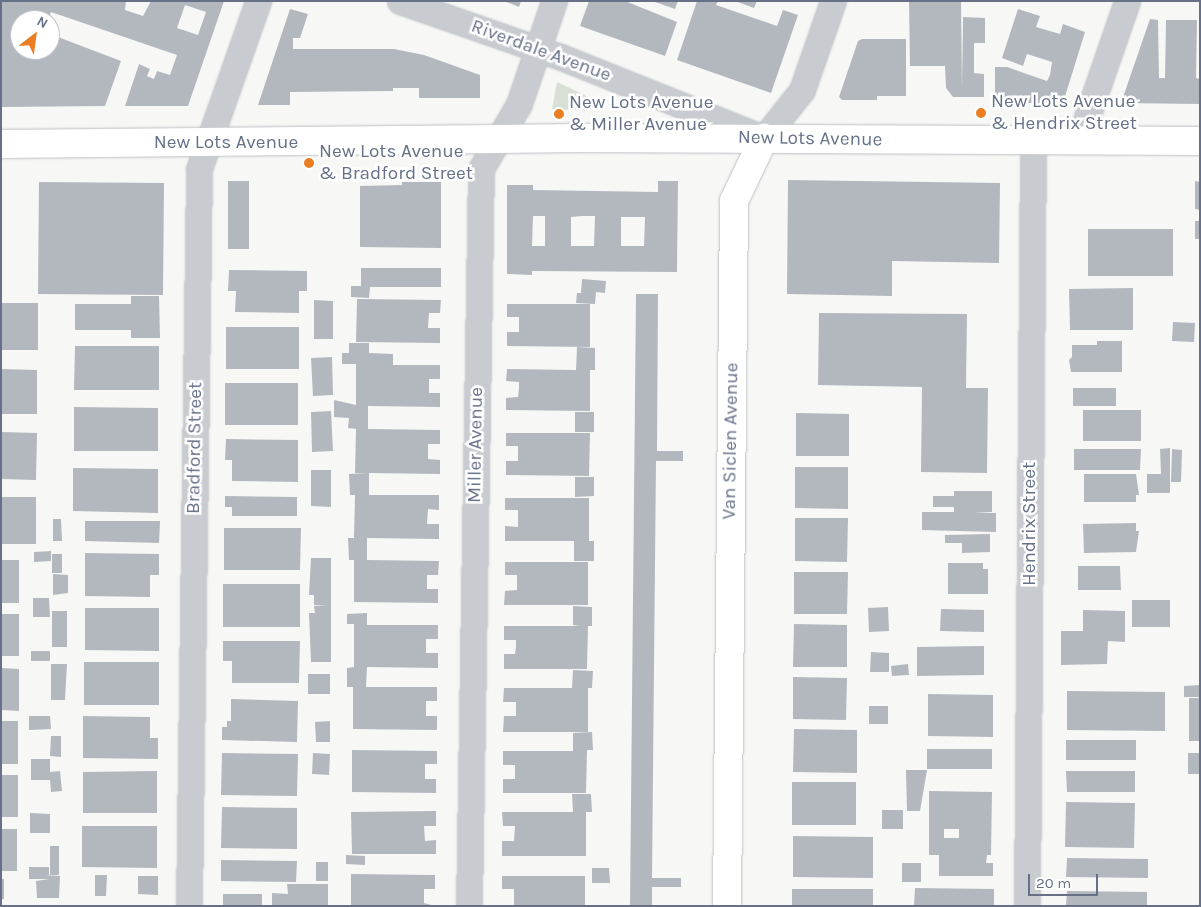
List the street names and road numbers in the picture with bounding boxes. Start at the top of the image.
street label: Riverdale Avenue [468,15,614,87]
street label: New Lots Avenue [738,126,882,152]
street label: New Lots Avenue [154,132,298,154]
street label: Van Siclen Avenue [718,362,744,520]
street label: Bradford Street [182,382,208,514]
street label: Miller Avenue [464,387,488,503]
street label: Hendrix Street [1019,462,1041,586]

